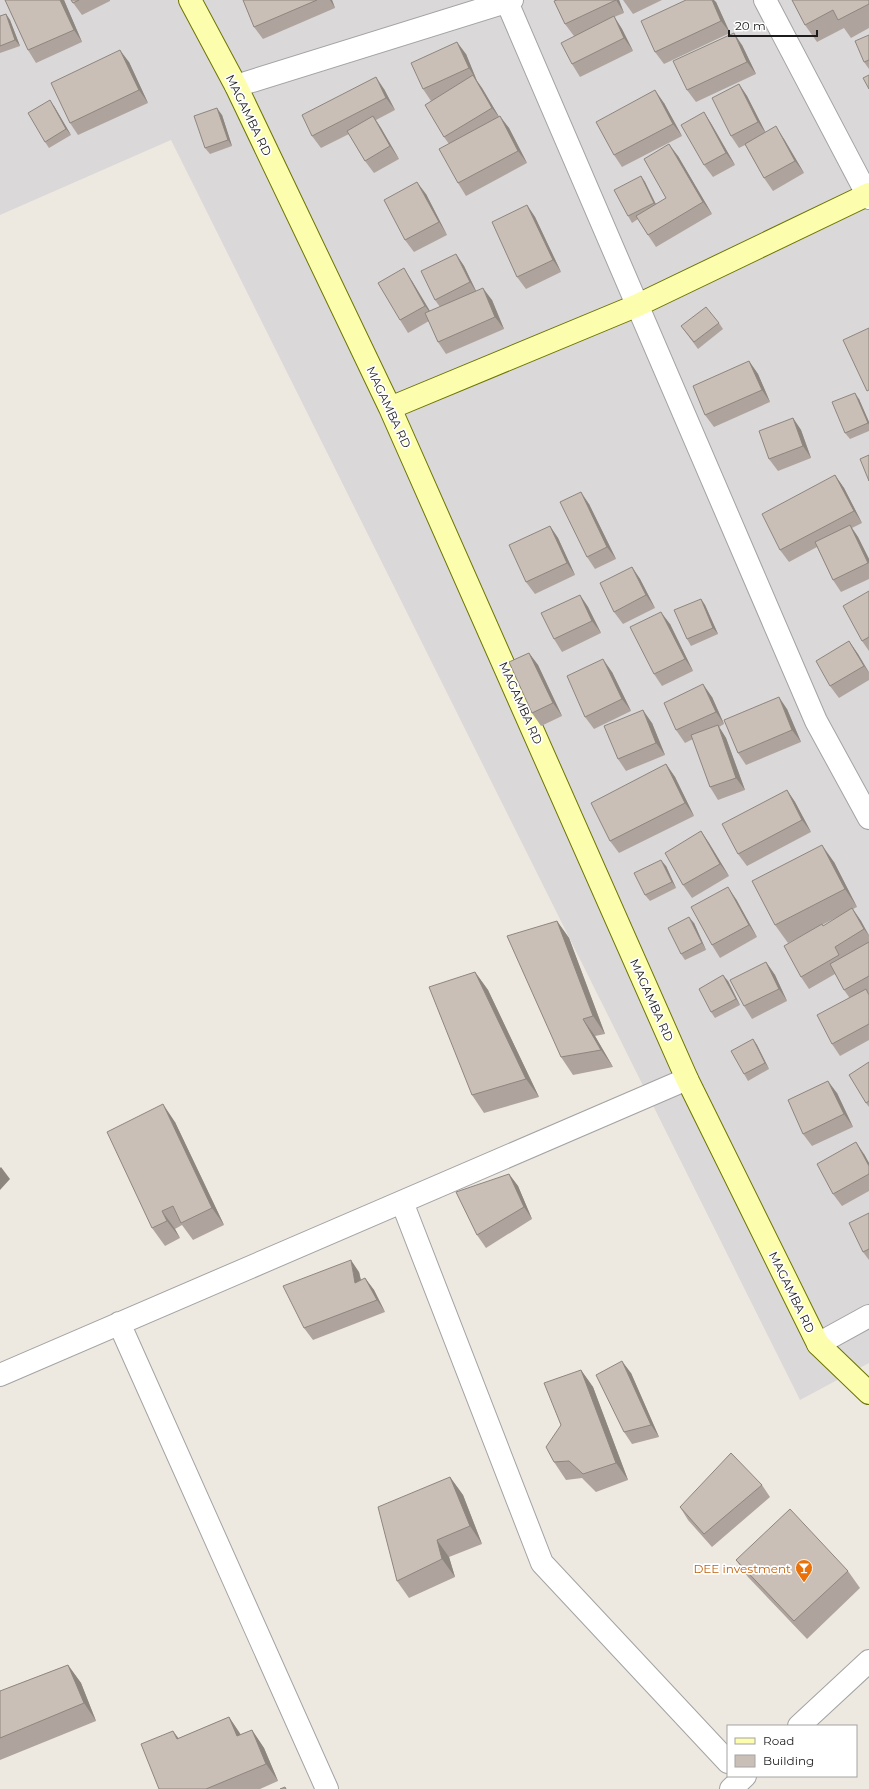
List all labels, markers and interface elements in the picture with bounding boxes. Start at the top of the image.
scale bar [729,12,817,38]
text: 20 m [735,18,766,33]
street label: MAGAMBA RD [223,72,275,158]
street label: MAGAMBA RD [363,364,415,450]
street label: MAGAMBA RD [496,659,546,747]
street label: MAGAMBA RD [627,956,677,1044]
street label: MAGAMBA RD [766,1249,818,1335]
bar icon: DEE investment [794,1558,814,1583]
place label: DEE investment [693,1561,791,1576]
legend [727,1725,857,1777]
text: Road [763,1733,794,1748]
text: Building [763,1753,814,1768]

